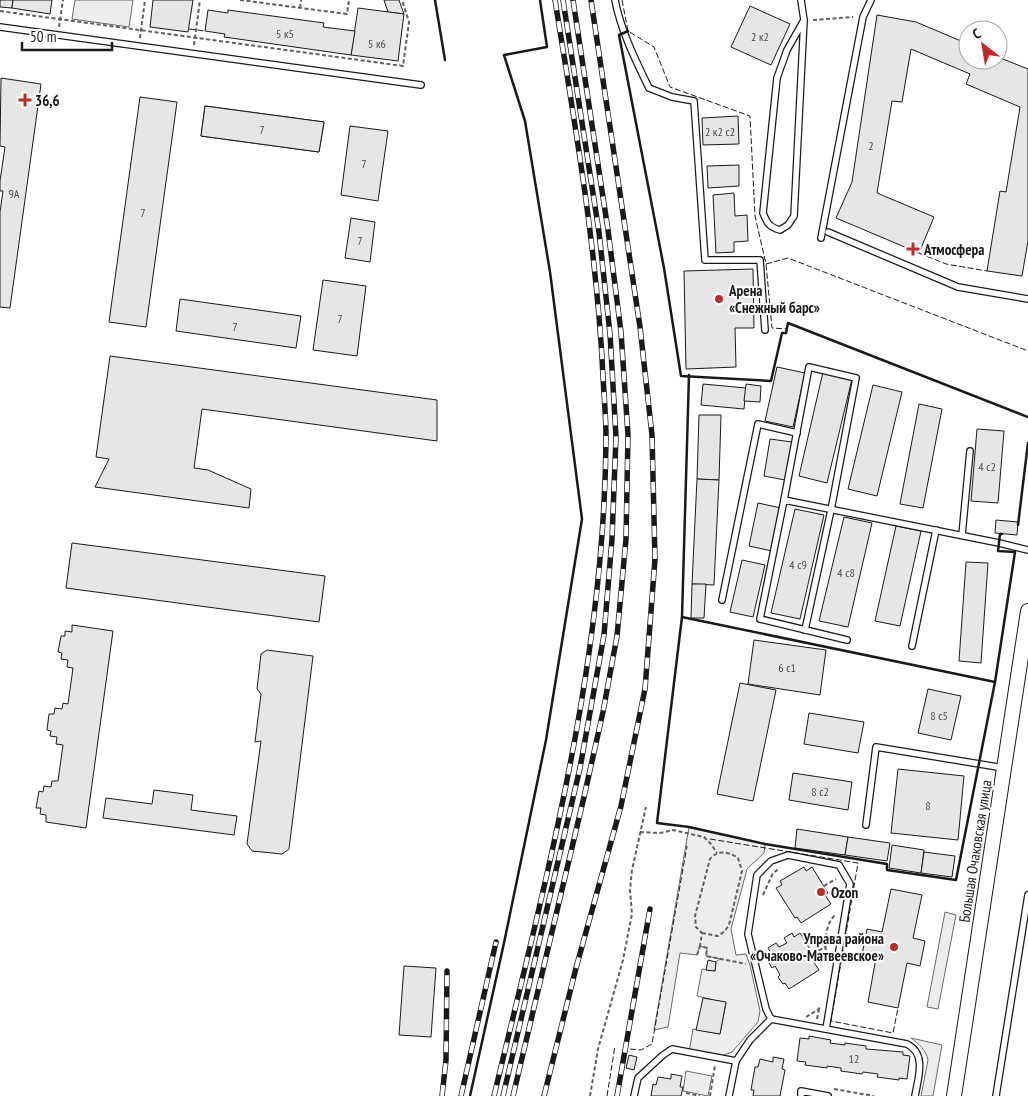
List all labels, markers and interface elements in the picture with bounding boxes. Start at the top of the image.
scale bar [22,20,112,52]
north arrow [958,20,1008,70]
text: С [969,24,984,43]
house number: 5 к5 [276,26,294,41]
text: 50 m [30,27,56,46]
house number: 2 к2 [751,29,769,44]
house number: 5 к6 [368,36,386,51]
place label: 36,6 [35,91,60,110]
marker: 36,6 [19,94,31,106]
house number: 7 [259,122,265,137]
house number: 2 к2 с2 [705,124,735,139]
house number: 2 [868,138,874,153]
house number: 7 [361,156,367,171]
house number: 9А [8,186,20,201]
house number: 7 [140,205,146,220]
house number: 7 [357,233,363,248]
place label: Атмосфера [923,240,984,259]
marker: Атмосфера [906,242,920,256]
place label: Арена «Снежный барс» [728,281,820,317]
marker: Арена «Снежный барс» [713,293,725,305]
house number: 7 [337,311,343,326]
house number: 7 [232,319,238,334]
house number: 4 с2 [978,459,996,474]
house number: 4 с9 [789,557,807,572]
house number: 4 с8 [837,565,855,580]
house number: 6 с1 [778,660,796,675]
house number: 8 с5 [930,708,948,723]
street label: Большая Очаковская улица [954,778,996,924]
house number: 8 с2 [811,784,829,799]
house number: 8 [925,798,931,813]
place label: Ozon [831,883,858,902]
marker: Ozon [815,886,827,898]
place label: Управа района «Очаково-Матвеевское» [750,929,884,965]
marker: Управа района «Очаково-Матвеевское» [888,941,900,953]
house number: 12 [849,1051,859,1066]

